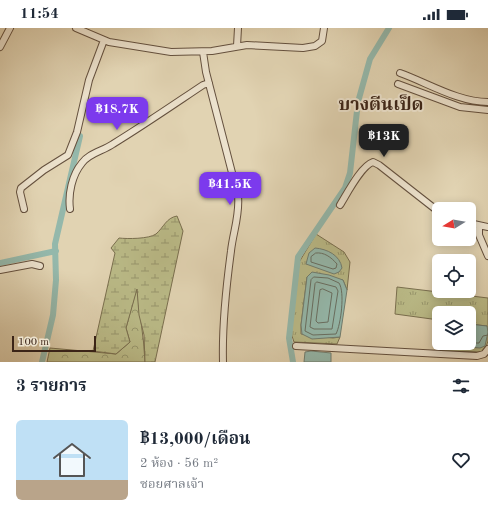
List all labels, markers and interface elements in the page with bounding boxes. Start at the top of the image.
text: 11:54 [20,7,59,22]
district label: บางตีนเป็ด [338,94,424,114]
pin: ฿18.7K [84,97,150,131]
text: ฿18.7K [95,103,139,116]
pin: ฿13K [360,124,408,158]
text: ฿13K [368,130,400,143]
pin: ฿41.5K [197,172,263,206]
text: ฿41.5K [208,178,252,191]
north arrow [432,202,476,246]
map controls [432,202,476,350]
button: locate [432,254,476,298]
button: layers [432,306,476,350]
scale bar [12,334,96,353]
text: 100 m [18,337,49,348]
icon: filters [450,375,472,397]
text: 3 รายการ [16,378,87,395]
text: ฿13,000/เดือน [140,431,250,448]
icon: home [48,436,96,484]
icon: heart [450,449,472,471]
text: 2 ห้อง · 56 m² [140,457,218,470]
text: ซอยศาลเจ้า [140,478,204,491]

